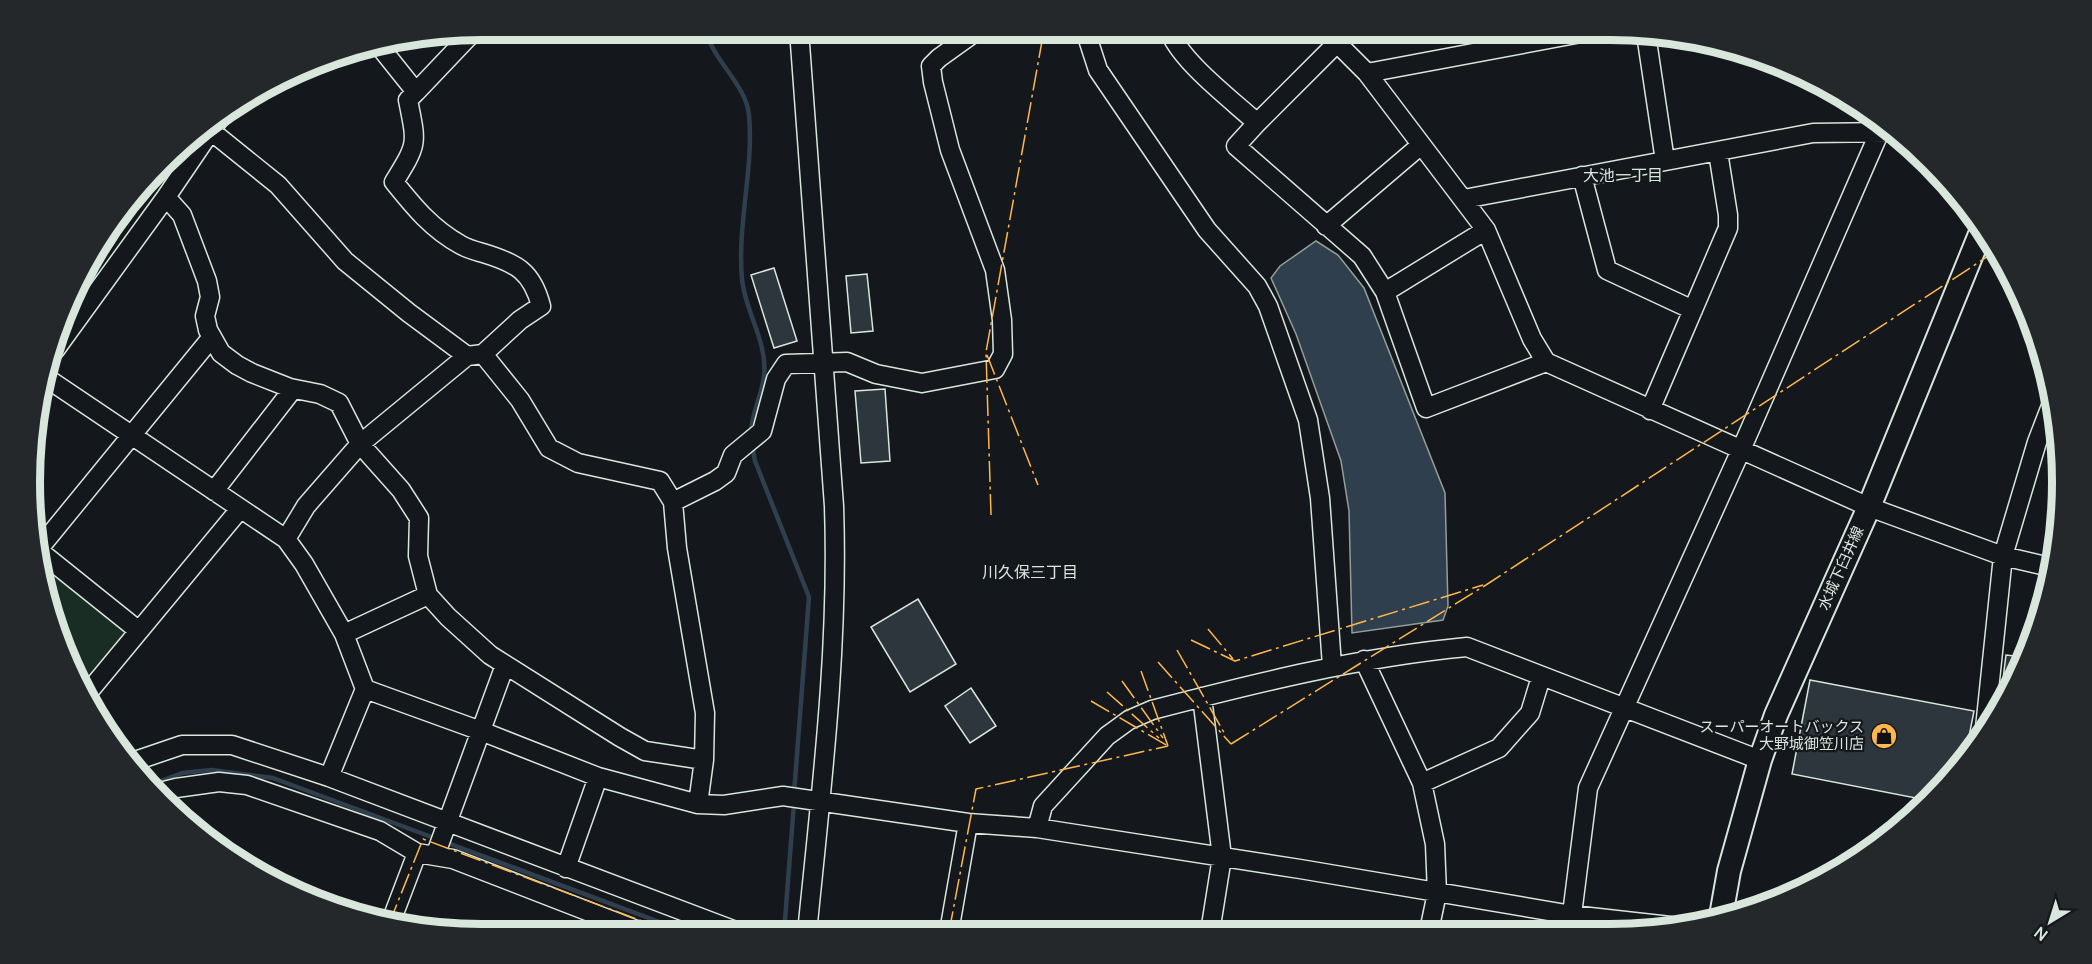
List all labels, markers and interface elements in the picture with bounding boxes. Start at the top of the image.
district label: 大池一丁目 [1583,164,1663,186]
street label: 水城下臼井線 [1813,522,1868,613]
district label: 川久保三丁目 [982,561,1078,583]
place label: スーパーオートバックス 大野城御笠川店 [1700,716,1864,754]
shop icon: スーパーオートバックス 大野城御笠川店 [1869,721,1899,751]
north arrow [2020,892,2080,952]
text: N [2029,922,2052,946]

